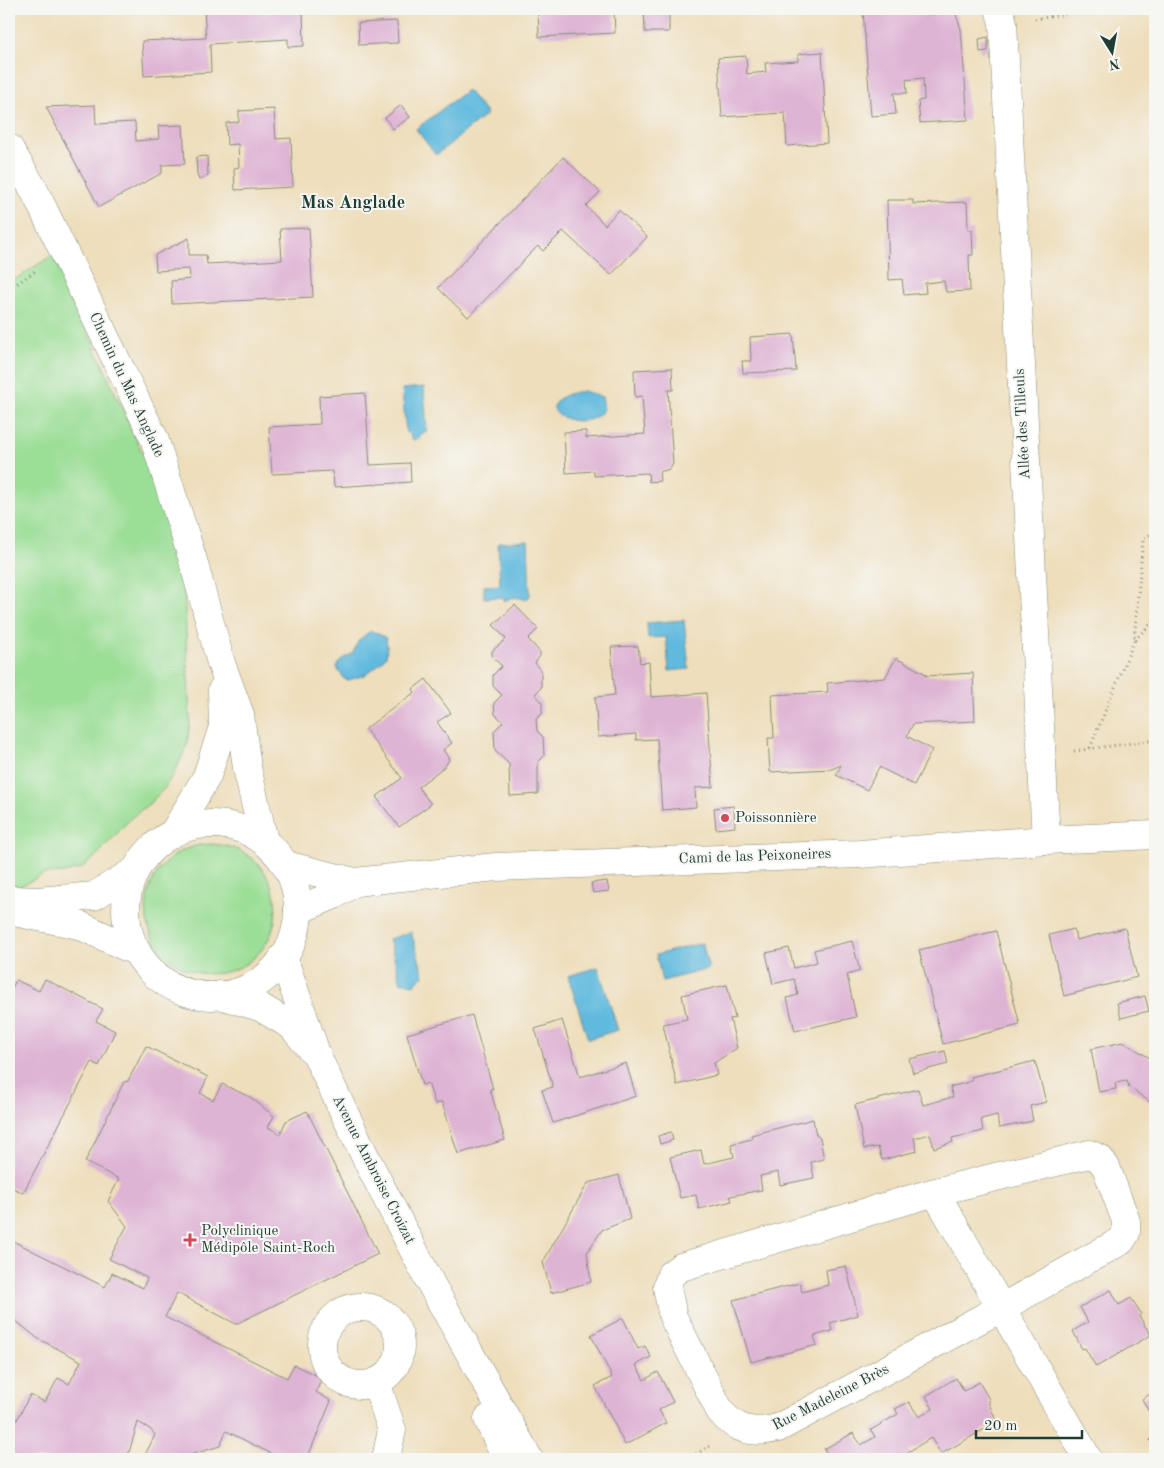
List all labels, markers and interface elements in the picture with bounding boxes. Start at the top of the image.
north arrow [1086,28,1136,78]
text: N [1107,56,1121,72]
district label: Mas Anglade [301,194,405,212]
street label: Chemin du Mas Anglade [86,310,166,460]
street label: Allée des Tilleuls [1013,368,1033,480]
place label: Poissonnière [735,811,817,826]
marker: Poissonnière [719,812,731,824]
street label: Cami de las Peixoneires [678,847,832,867]
street label: Avenue Ambroise Croizat [329,1093,417,1247]
place label: Polyclinique Médipôle Saint-Roch [201,1224,335,1256]
marker: Polyclinique Médipôle Saint-Roch [183,1233,197,1247]
street label: Rue Madeleine Brès [770,1362,892,1434]
scale bar [976,1408,1083,1440]
text: 20 m [984,1419,1018,1434]

